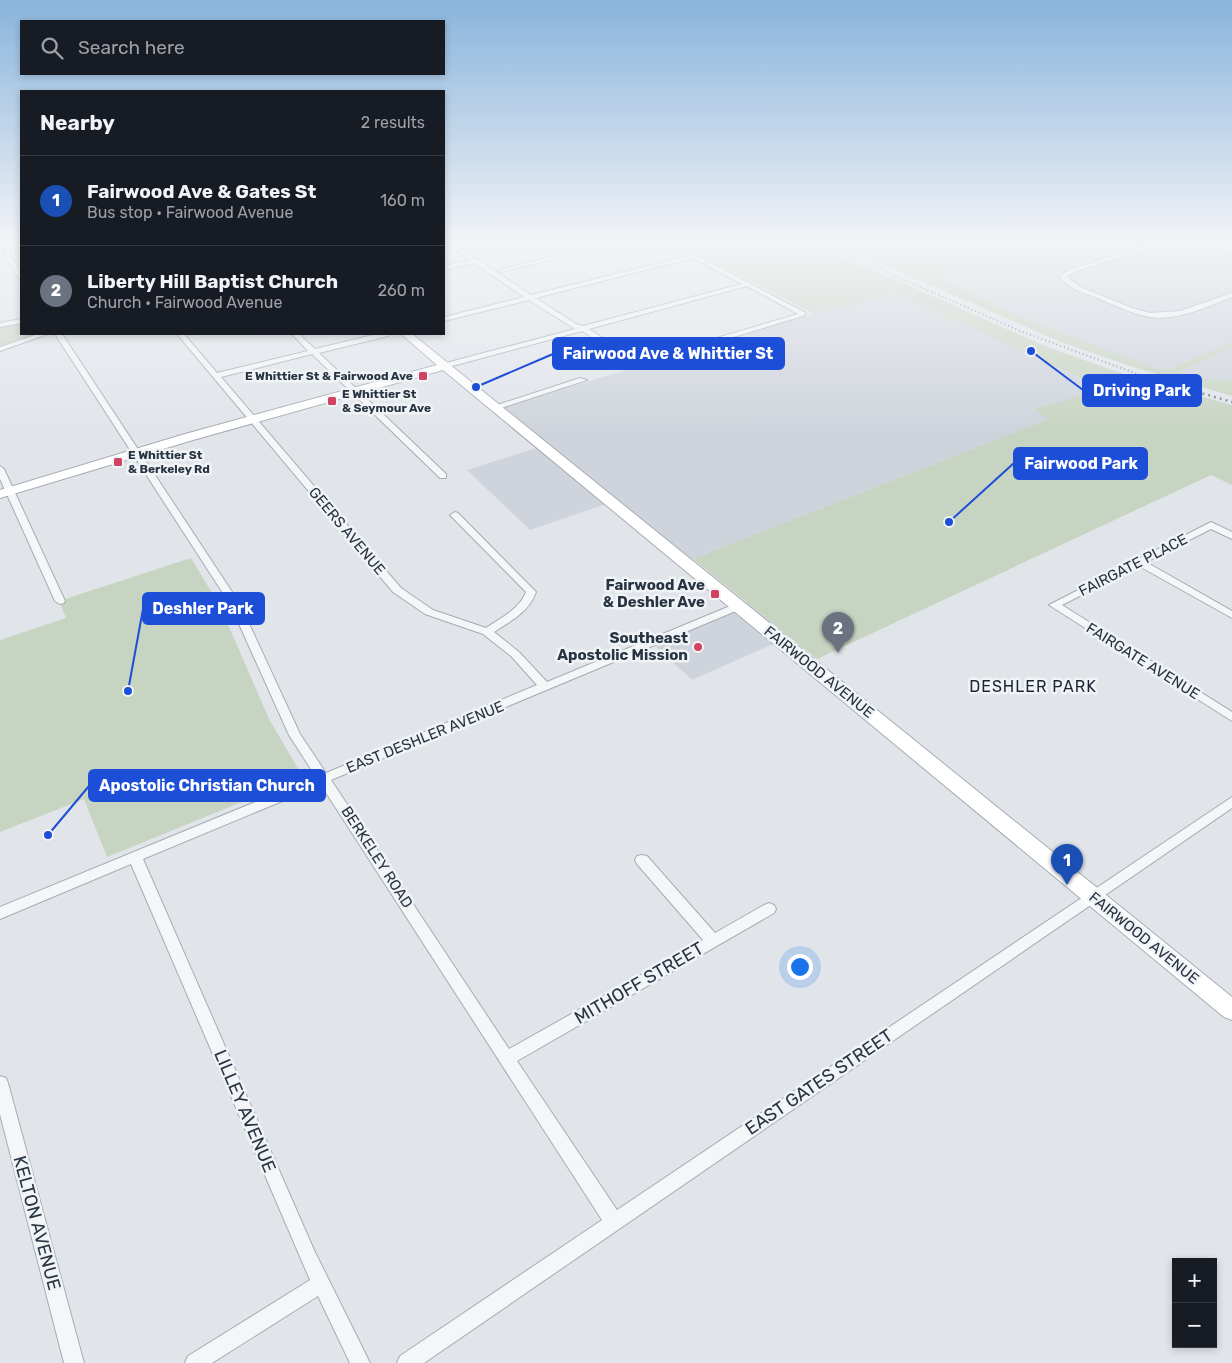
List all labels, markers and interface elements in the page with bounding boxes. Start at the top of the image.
search box [20,20,445,75]
icon: search [38,34,66,62]
text: Search here [78,36,185,59]
text: Nearby [40,110,115,135]
text: 2 results [361,113,425,132]
text: Fairwood Ave & Gates St [87,180,316,203]
text: 1 [52,191,60,210]
text: 160 m [380,191,425,210]
text: Bus stop · Fairwood Avenue [87,203,293,222]
text: Liberty Hill Baptist Church [87,270,338,293]
text: 2 [51,281,61,300]
text: 260 m [378,281,425,300]
text: Church · Fairwood Avenue [87,293,282,312]
callout: Fairwood Ave & Whittier St [553,338,784,369]
text: Fairwood Ave & Whittier St [563,344,774,363]
place label: E Whittier St & Fairwood Ave [245,369,413,383]
marker: E Whittier St & Fairwood Ave [417,370,429,382]
callout: Driving Park [1083,375,1201,406]
text: Driving Park [1093,381,1192,400]
place label: E Whittier St & Seymour Ave [342,387,431,415]
marker: E Whittier St & Seymour Ave [326,395,338,407]
place label: E Whittier St & Berkeley Rd [128,448,210,476]
callout: Fairwood Park [1014,448,1147,479]
text: Fairwood Park [1024,454,1139,473]
marker: E Whittier St & Berkeley Rd [112,456,124,468]
street label: GEERS AVENUE [305,483,389,579]
street label: FAIRGATE PLACE [1076,530,1190,600]
place label: Fairwood Ave & Deshler Ave [603,576,705,611]
marker: Fairwood Ave & Deshler Ave [709,588,721,600]
callout: Deshler Park [143,593,264,624]
text: Deshler Park [152,599,254,618]
pin: 2 [822,612,854,653]
street label: FAIRGATE AVENUE [1083,619,1203,703]
street label: FAIRWOOD AVENUE [760,622,878,722]
place label: Southeast Apostolic Mission [557,629,688,664]
marker: Southeast Apostolic Mission [692,641,704,653]
district label: DESHLER PARK [969,677,1097,696]
street label: EAST DESHLER AVENUE [343,697,507,777]
callout: Apostolic Christian Church [89,770,325,801]
text: Apostolic Christian Church [99,776,315,795]
street label: BERKELEY ROAD [337,803,417,911]
pin: 1 [1051,844,1083,885]
street label: FAIRWOOD AVENUE [1085,888,1203,988]
street label: MITHOFF STREET [571,937,707,1029]
your location [787,954,813,980]
street label: EAST GATES STREET [741,1024,897,1140]
street label: LILLEY AVENUE [209,1046,281,1176]
street label: KELTON AVENUE [8,1153,66,1293]
map controls [1172,1258,1217,1348]
button: + [1172,1258,1217,1303]
button: − [1172,1303,1217,1348]

